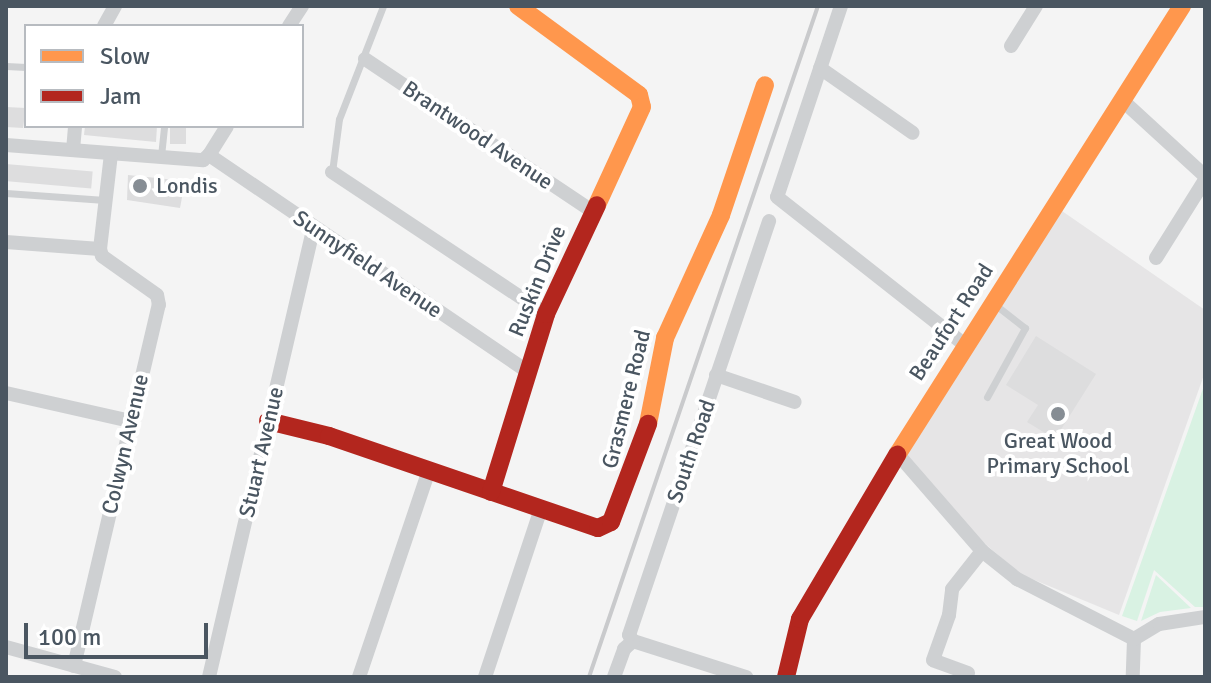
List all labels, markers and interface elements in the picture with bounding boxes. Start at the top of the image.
legend [24,24,304,128]
text: Slow [100,41,150,71]
street label: Brantwood Avenue [398,75,558,195]
text: Jam [100,81,141,111]
place label: Londis [156,173,218,199]
marker: Londis [131,177,149,195]
street label: Sunnyfield Avenue [289,204,447,324]
street label: Ruskin Drive [503,222,571,340]
street label: Beaufort Road [903,258,999,386]
street label: Grasmere Road [596,327,656,471]
street label: Colwyn Avenue [96,372,154,516]
street label: Stuart Avenue [233,384,289,520]
street label: South Road [661,396,721,506]
marker: Great Wood Primary School [1049,405,1067,423]
place label: Great Wood Primary School [987,427,1129,478]
scale bar [28,607,212,657]
text: 100 m [38,622,101,652]

